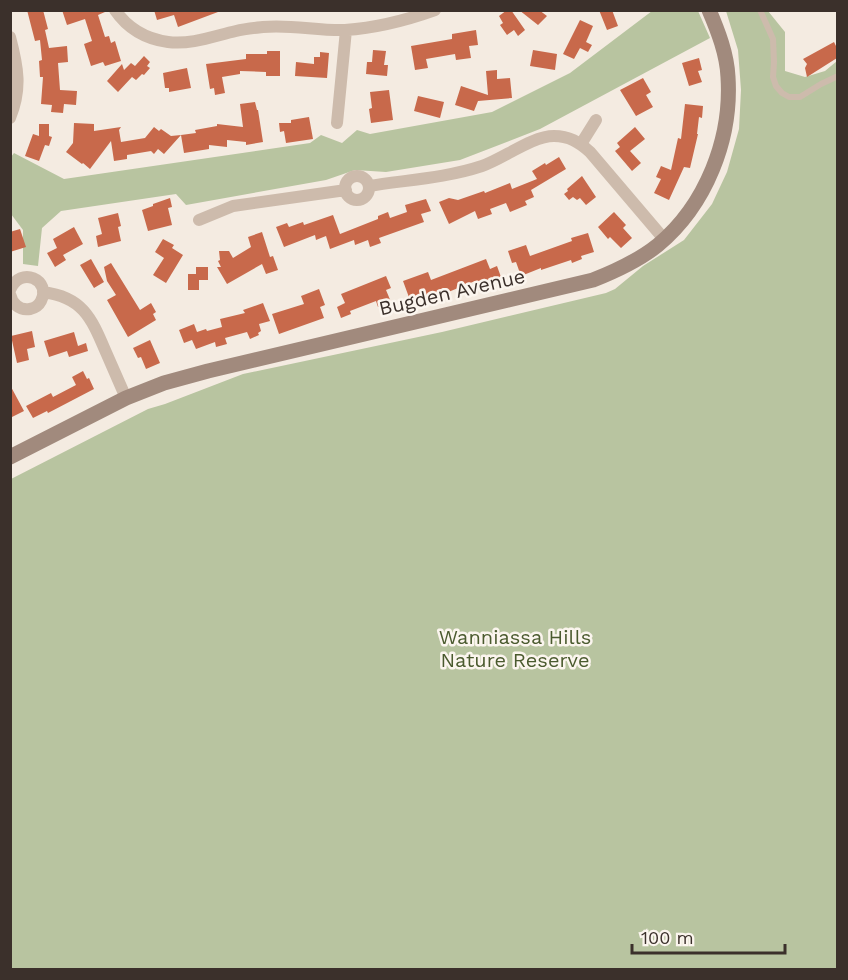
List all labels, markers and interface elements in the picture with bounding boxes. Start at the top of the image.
street label: Bugden Avenue [377,264,527,320]
park label: Wanniassa Hills Nature Reserve [439,625,591,672]
scale bar [632,917,785,955]
text: 100 m [641,927,694,948]

